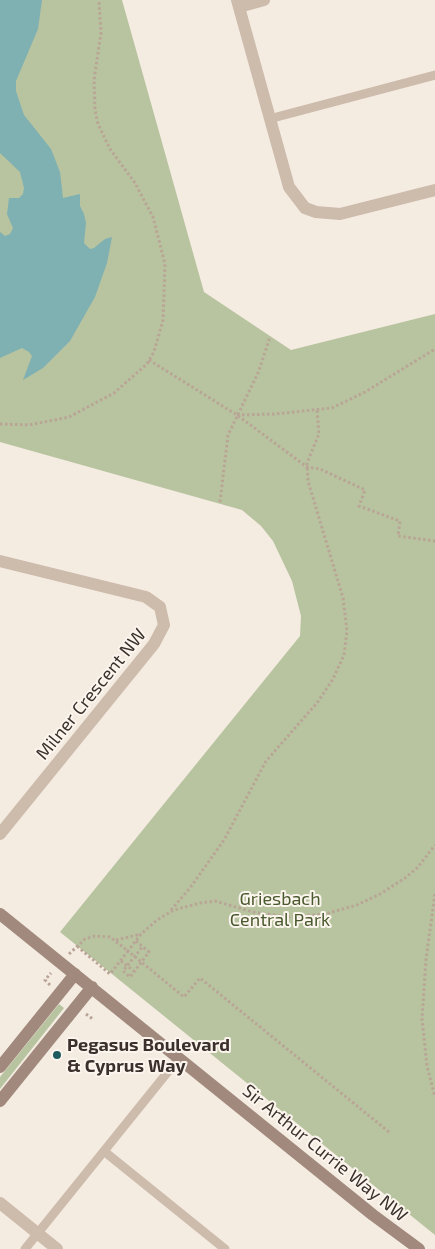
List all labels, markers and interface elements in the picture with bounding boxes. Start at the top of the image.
street label: Milner Crescent NW [32,624,150,764]
park label: Griesbach Central Park [230,888,330,931]
place label: Pegasus Boulevard & Cyprus Way [67,1034,230,1076]
marker: Pegasus Boulevard & Cyprus Way [51,1049,63,1061]
street label: Sir Arthur Currie Way NW [238,1080,412,1226]

